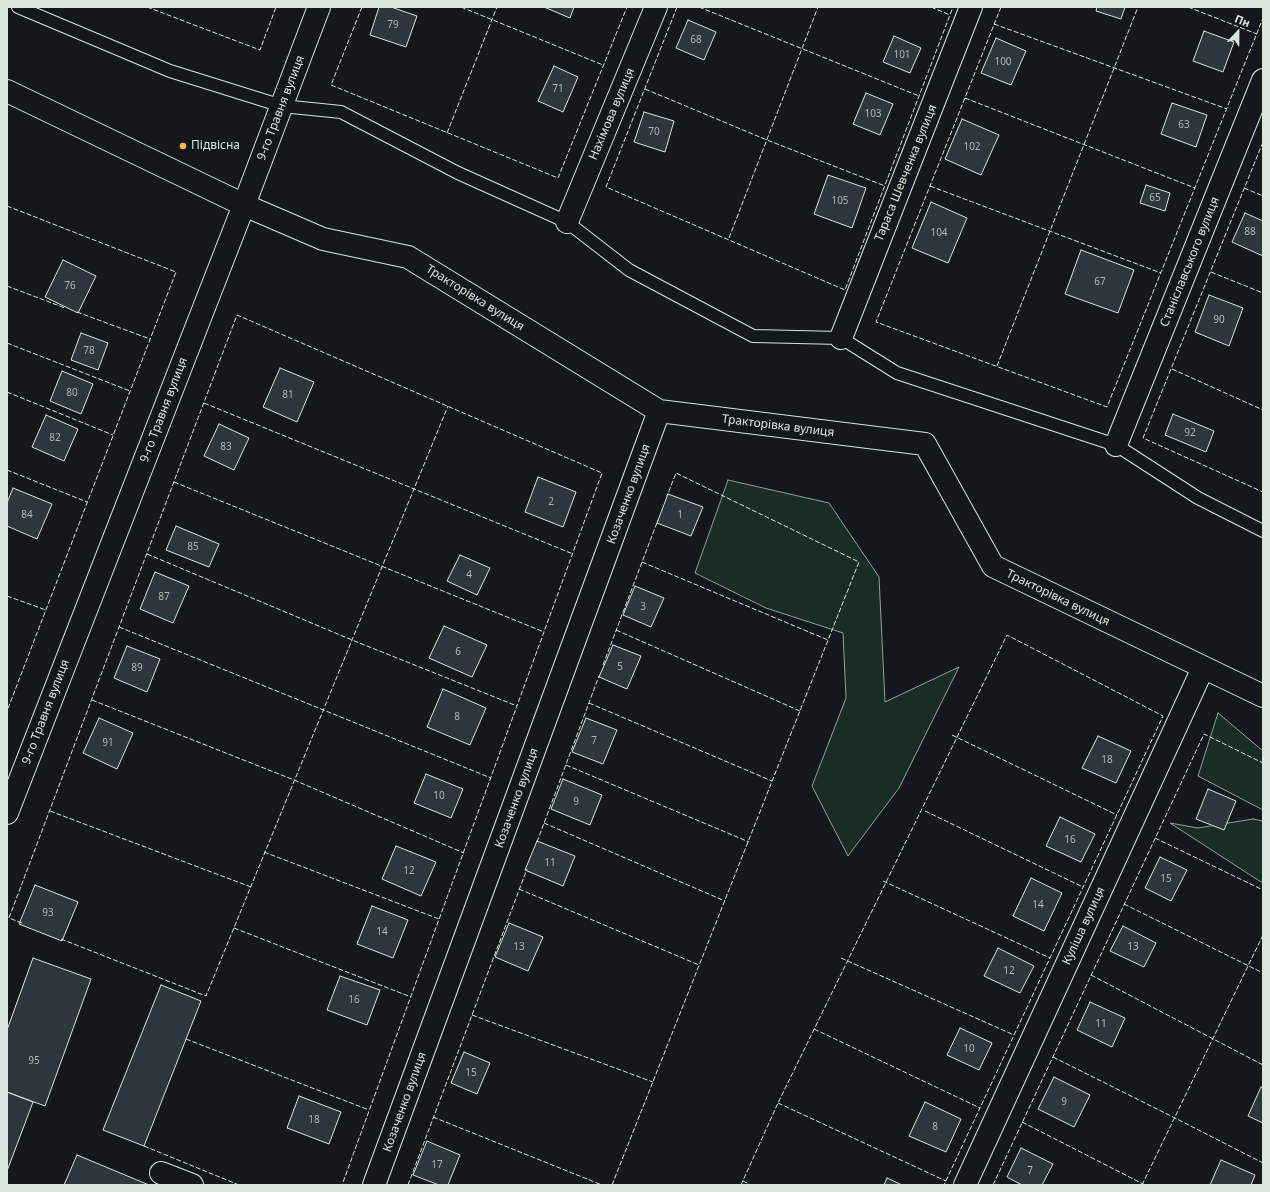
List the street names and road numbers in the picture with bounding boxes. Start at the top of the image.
street label: 9-го Травня вулиця [254,53,308,163]
street label: Нахімова вулиця [586,66,638,162]
street label: Тараса Шевченка вулиця [872,103,940,243]
street label: Станіславського вулиця [1157,195,1223,329]
street label: Тракторівка вулиця [423,262,527,334]
street label: 9-го Травня вулиця [137,355,191,465]
street label: Тракторівка вулиця [721,412,835,440]
street label: Козаченко вулиця [604,442,654,546]
street label: Тракторівка вулиця [1004,567,1112,629]
street label: 9-го Травня вулиця [19,657,73,767]
street label: Козаченко вулиця [492,746,542,850]
street label: Куліша вулиця [1060,885,1108,967]
street label: Козаченко вулиця [380,1050,430,1154]

